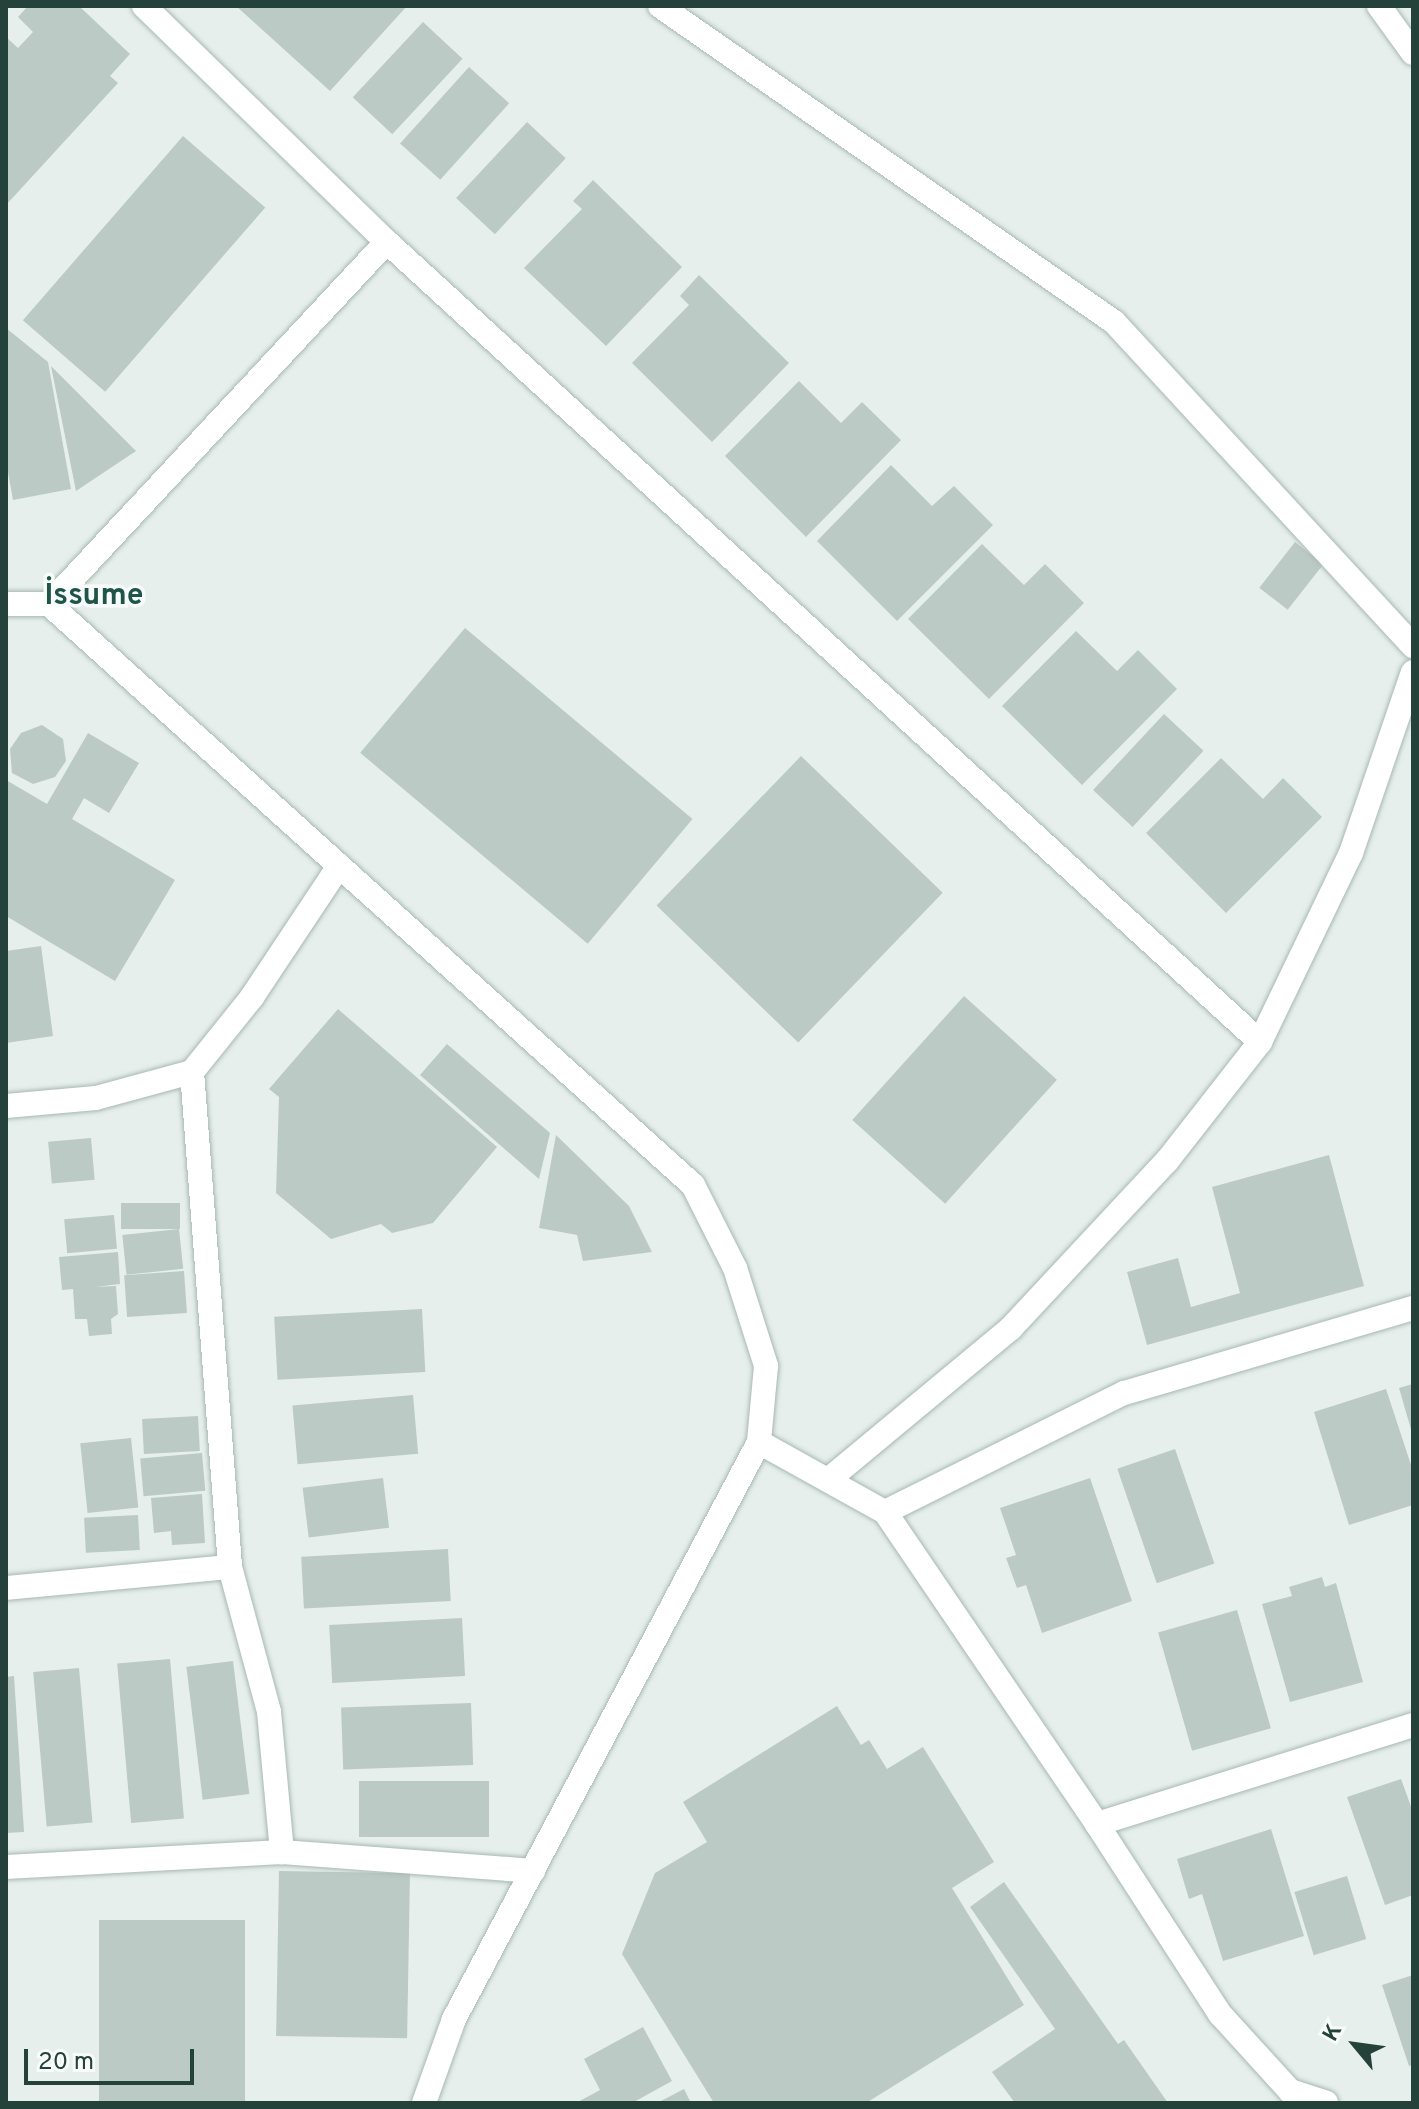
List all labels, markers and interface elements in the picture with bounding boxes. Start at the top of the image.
district label: İssume [44,579,144,615]
north arrow [1315,2005,1395,2085]
text: K [1318,2020,1349,2046]
scale bar [28,2033,198,2083]
text: 20 m [38,2048,94,2078]

